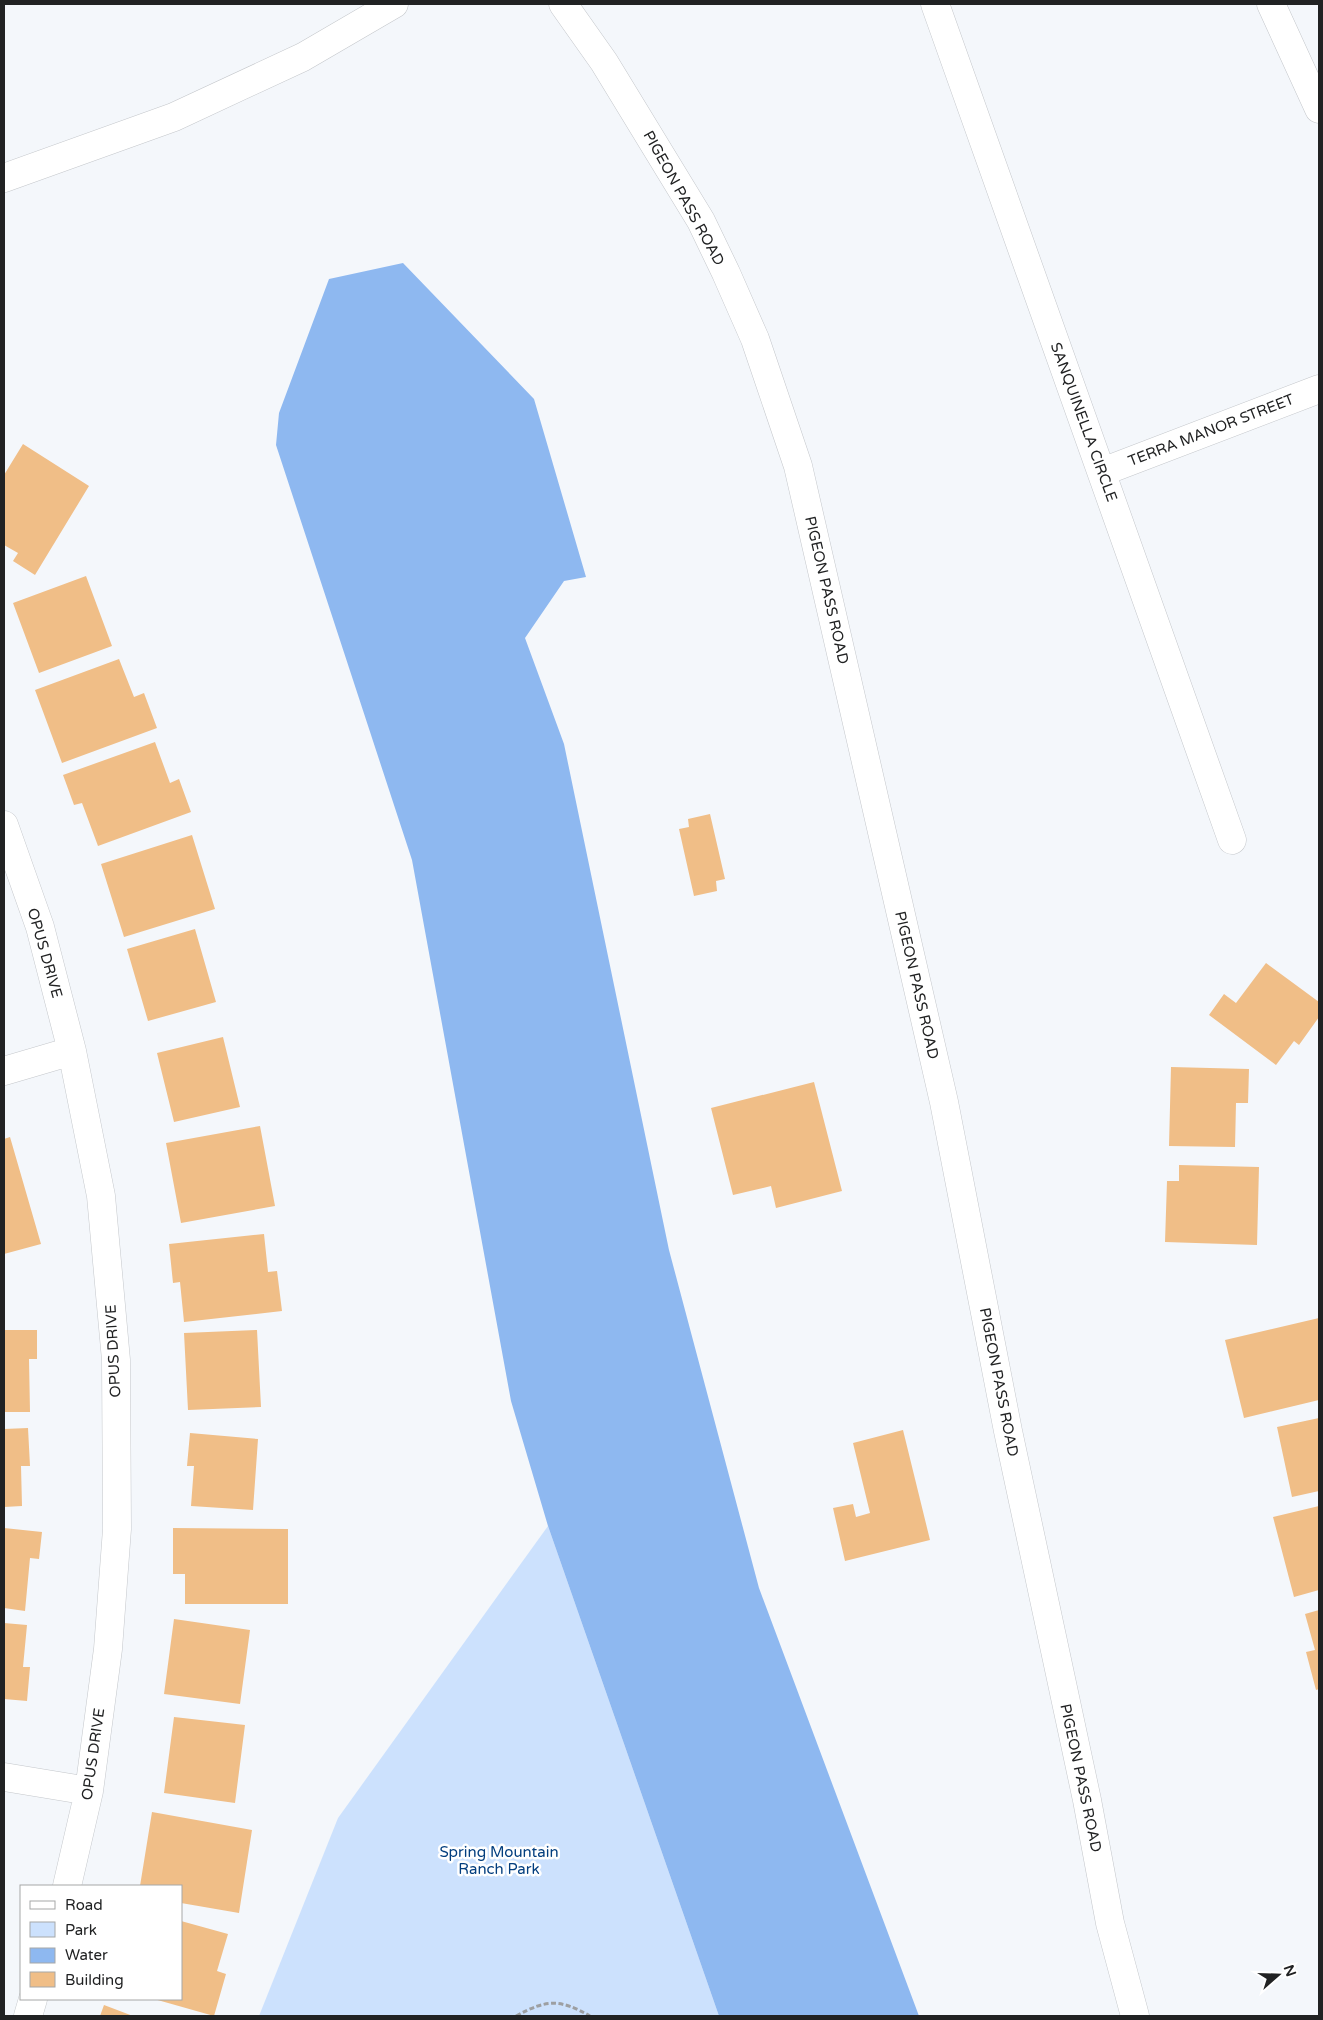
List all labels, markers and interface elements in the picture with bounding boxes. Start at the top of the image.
street label: PIGEON PASS ROAD [639,127,729,269]
street label: SANQUINELLA CIRCLE [1047,340,1121,504]
street label: TERRA MANOR STREET [1125,390,1297,470]
street label: PIGEON PASS ROAD [801,514,853,666]
street label: OPUS DRIVE [24,906,66,1000]
street label: PIGEON PASS ROAD [891,909,943,1061]
street label: OPUS DRIVE [102,1304,124,1398]
street label: PIGEON PASS ROAD [976,1306,1022,1458]
street label: PIGEON PASS ROAD [1056,1702,1106,1854]
street label: OPUS DRIVE [78,1707,108,1801]
park label: Spring Mountain Ranch Park [439,1843,559,1878]
legend [20,1885,182,2000]
text: Road [65,1896,103,1914]
text: Park [65,1921,97,1939]
text: Water [65,1946,108,1964]
north arrow [1253,1950,1303,2000]
text: N [1280,1963,1300,1979]
text: Building [65,1971,124,1989]

